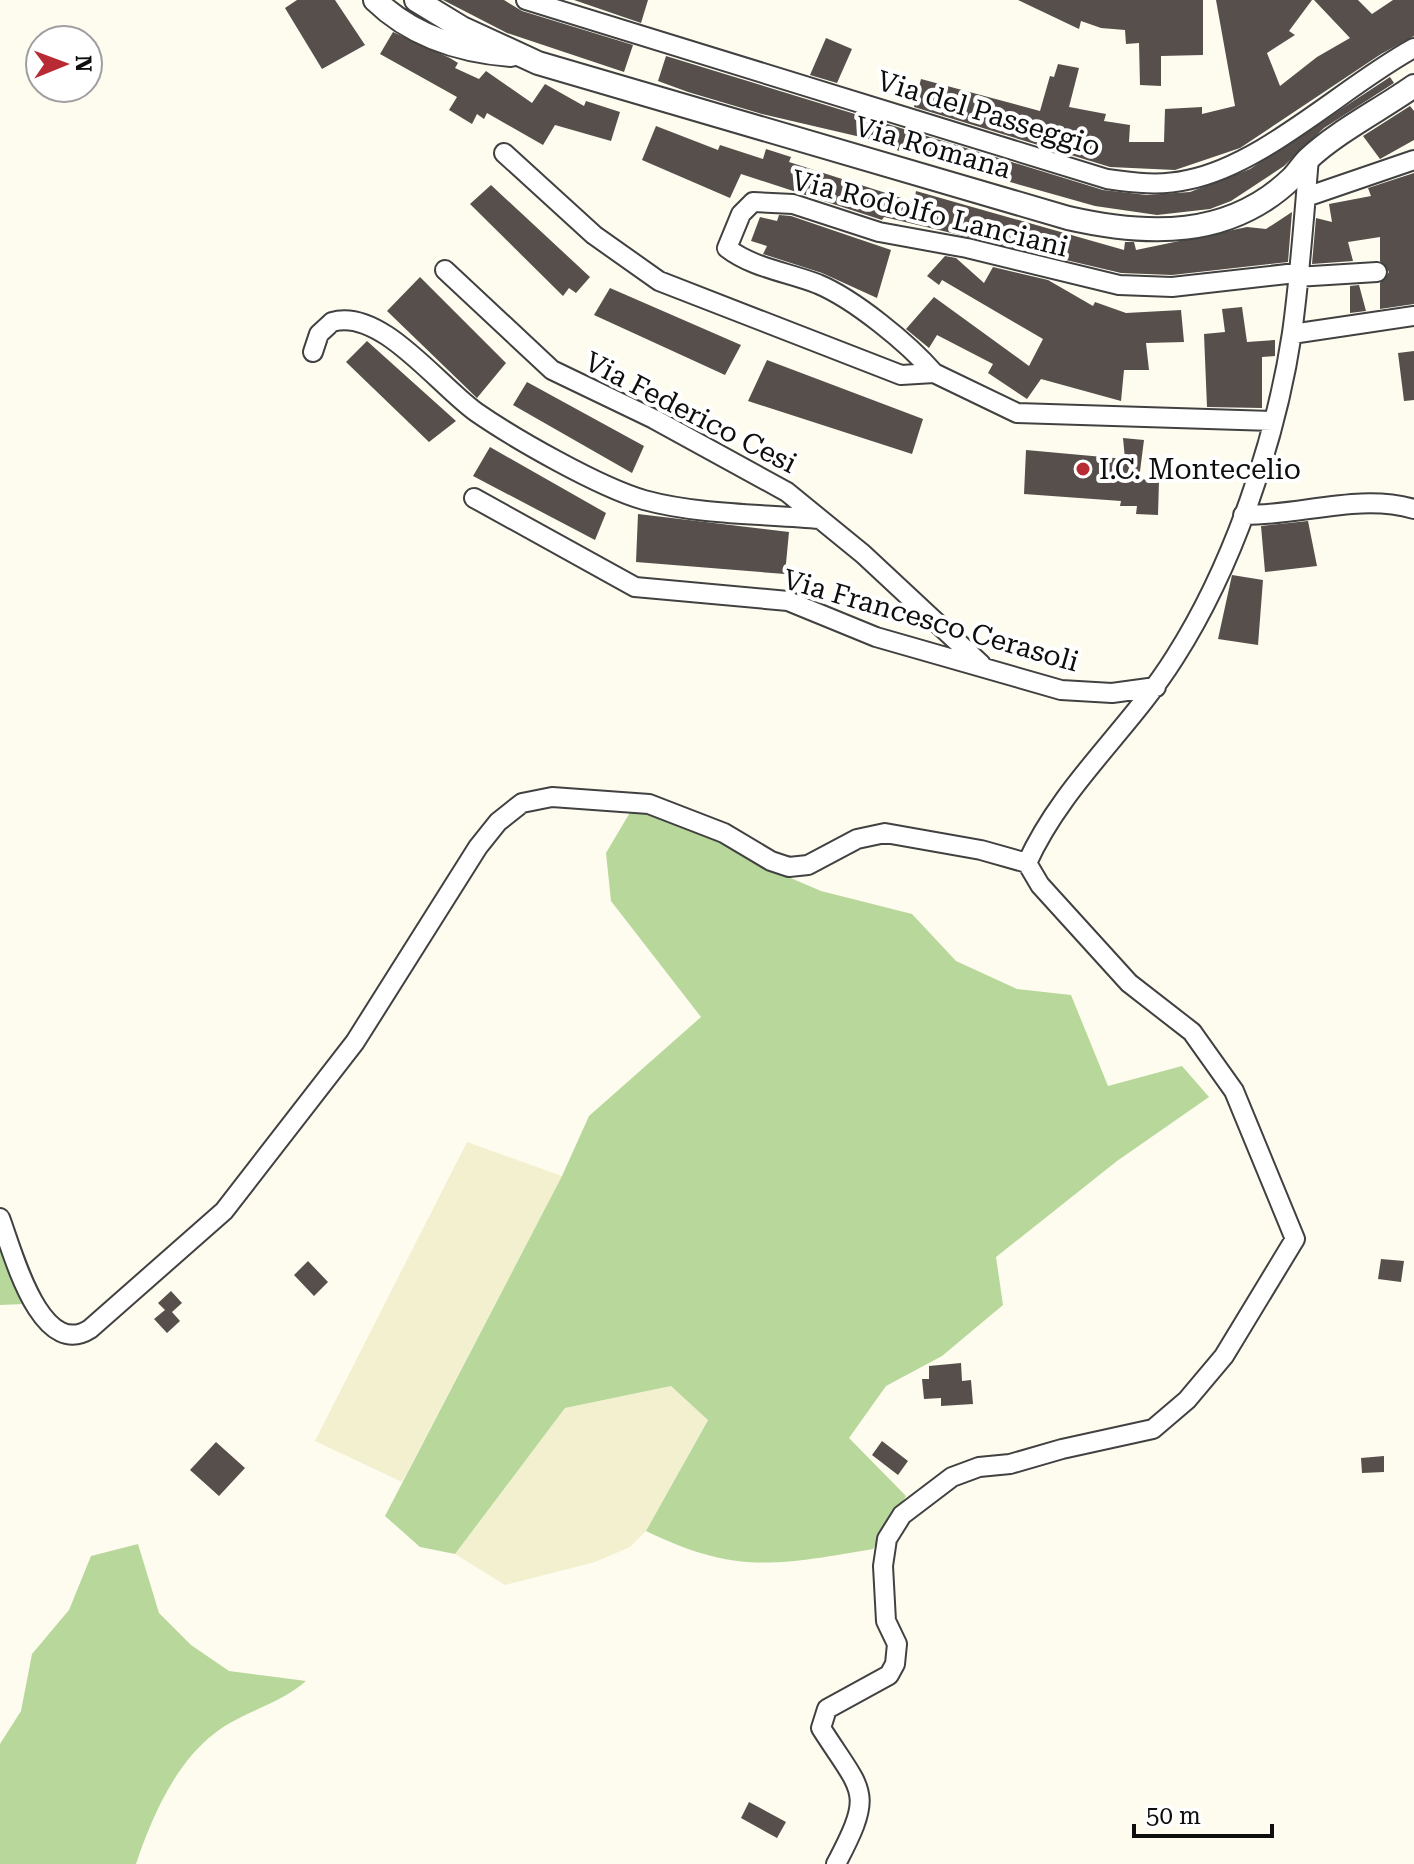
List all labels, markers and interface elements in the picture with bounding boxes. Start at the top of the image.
north arrow [24,24,104,104]
text: N [71,55,96,72]
street label: Via del Passeggio [873,64,1104,163]
street label: Via Romana [851,109,1015,186]
street label: Via Rodolfo Lanciani [788,163,1071,264]
street label: Via Federico Cesi [579,345,802,480]
place label: I.C. Montecelio [1099,453,1301,486]
marker: I.C. Montecelio [1074,460,1092,478]
street label: Via Francesco Cerasoli [779,562,1082,679]
scale bar [1134,1788,1272,1838]
text: 50 m [1146,1802,1201,1830]

